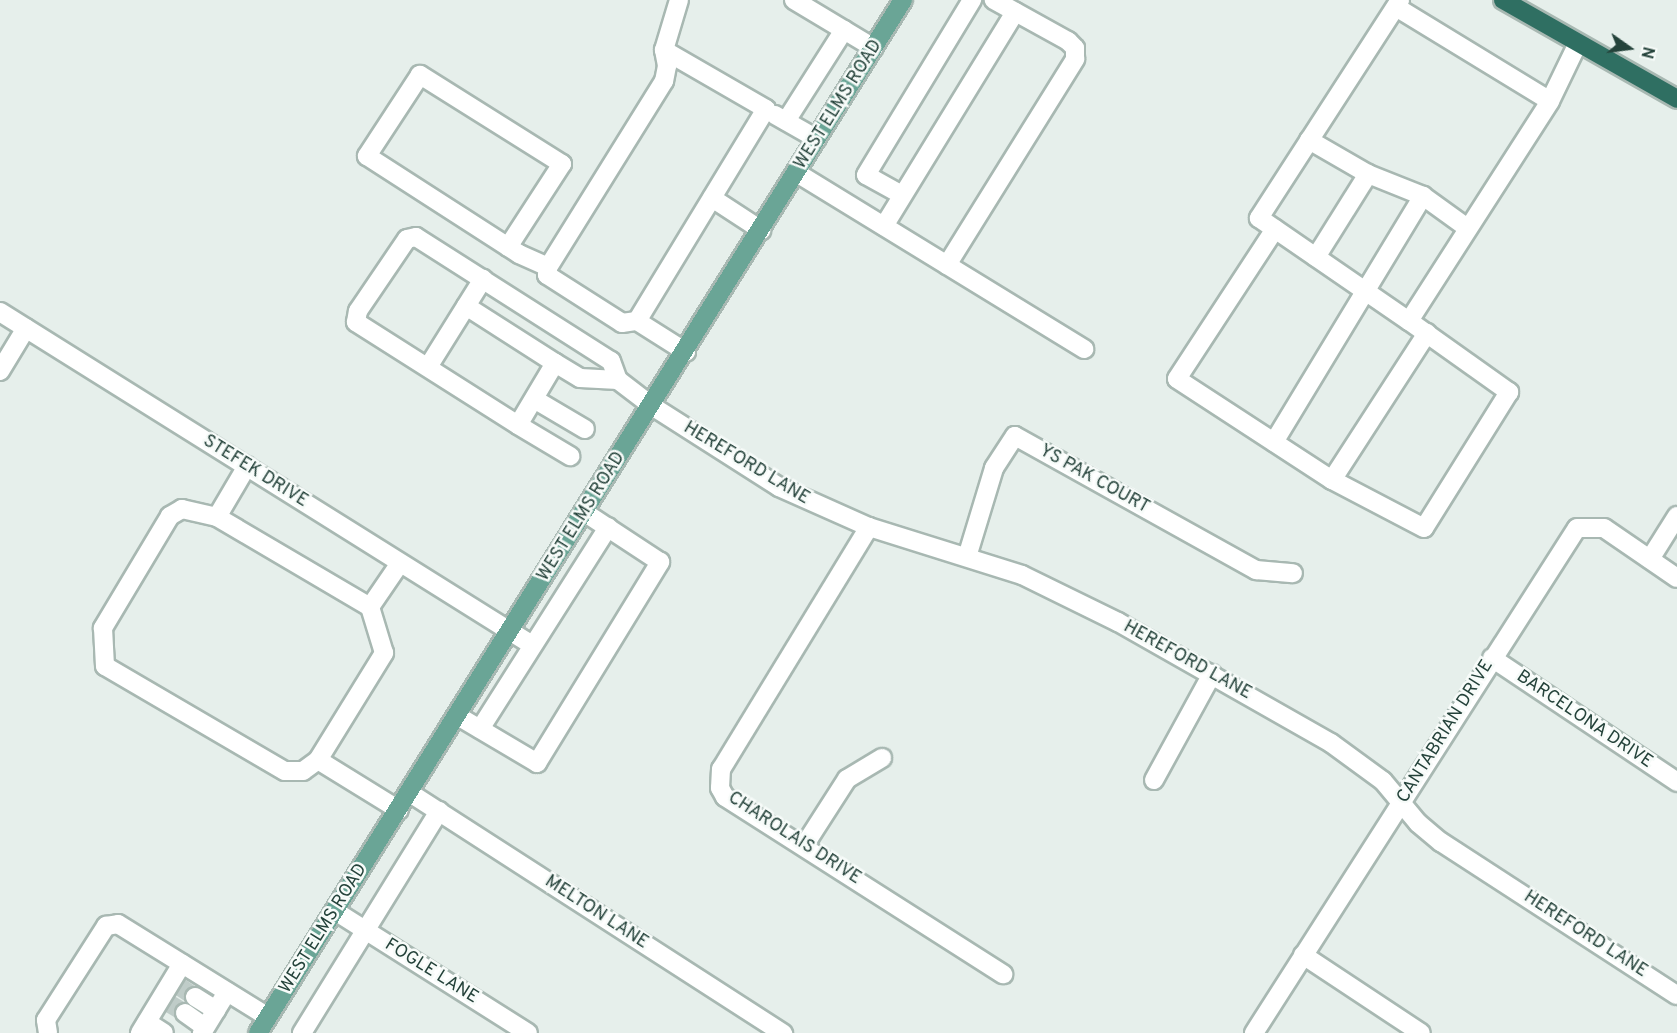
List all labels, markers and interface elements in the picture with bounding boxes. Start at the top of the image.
north arrow [1599,18,1659,78]
street label: WEST ELMS ROAD [790,36,888,174]
text: N [1635,44,1658,60]
street label: HEREFORD LANE [679,418,813,510]
street label: STEFEK DRIVE [198,431,312,513]
street label: YS PAK COURT [1035,441,1153,519]
street label: WEST ELMS ROAD [533,448,631,586]
street label: HEREFORD LANE [1119,617,1255,705]
street label: CANTABRIAN DRIVE [1393,656,1499,808]
street label: BARCELONA DRIVE [1511,666,1657,774]
street label: CHAROLAIS DRIVE [723,788,865,890]
street label: WEST ELMS ROAD [275,860,373,998]
street label: MELTON LANE [540,872,652,954]
street label: HEREFORD LANE [1519,887,1651,983]
street label: FOGLE LANE [380,935,482,1009]

